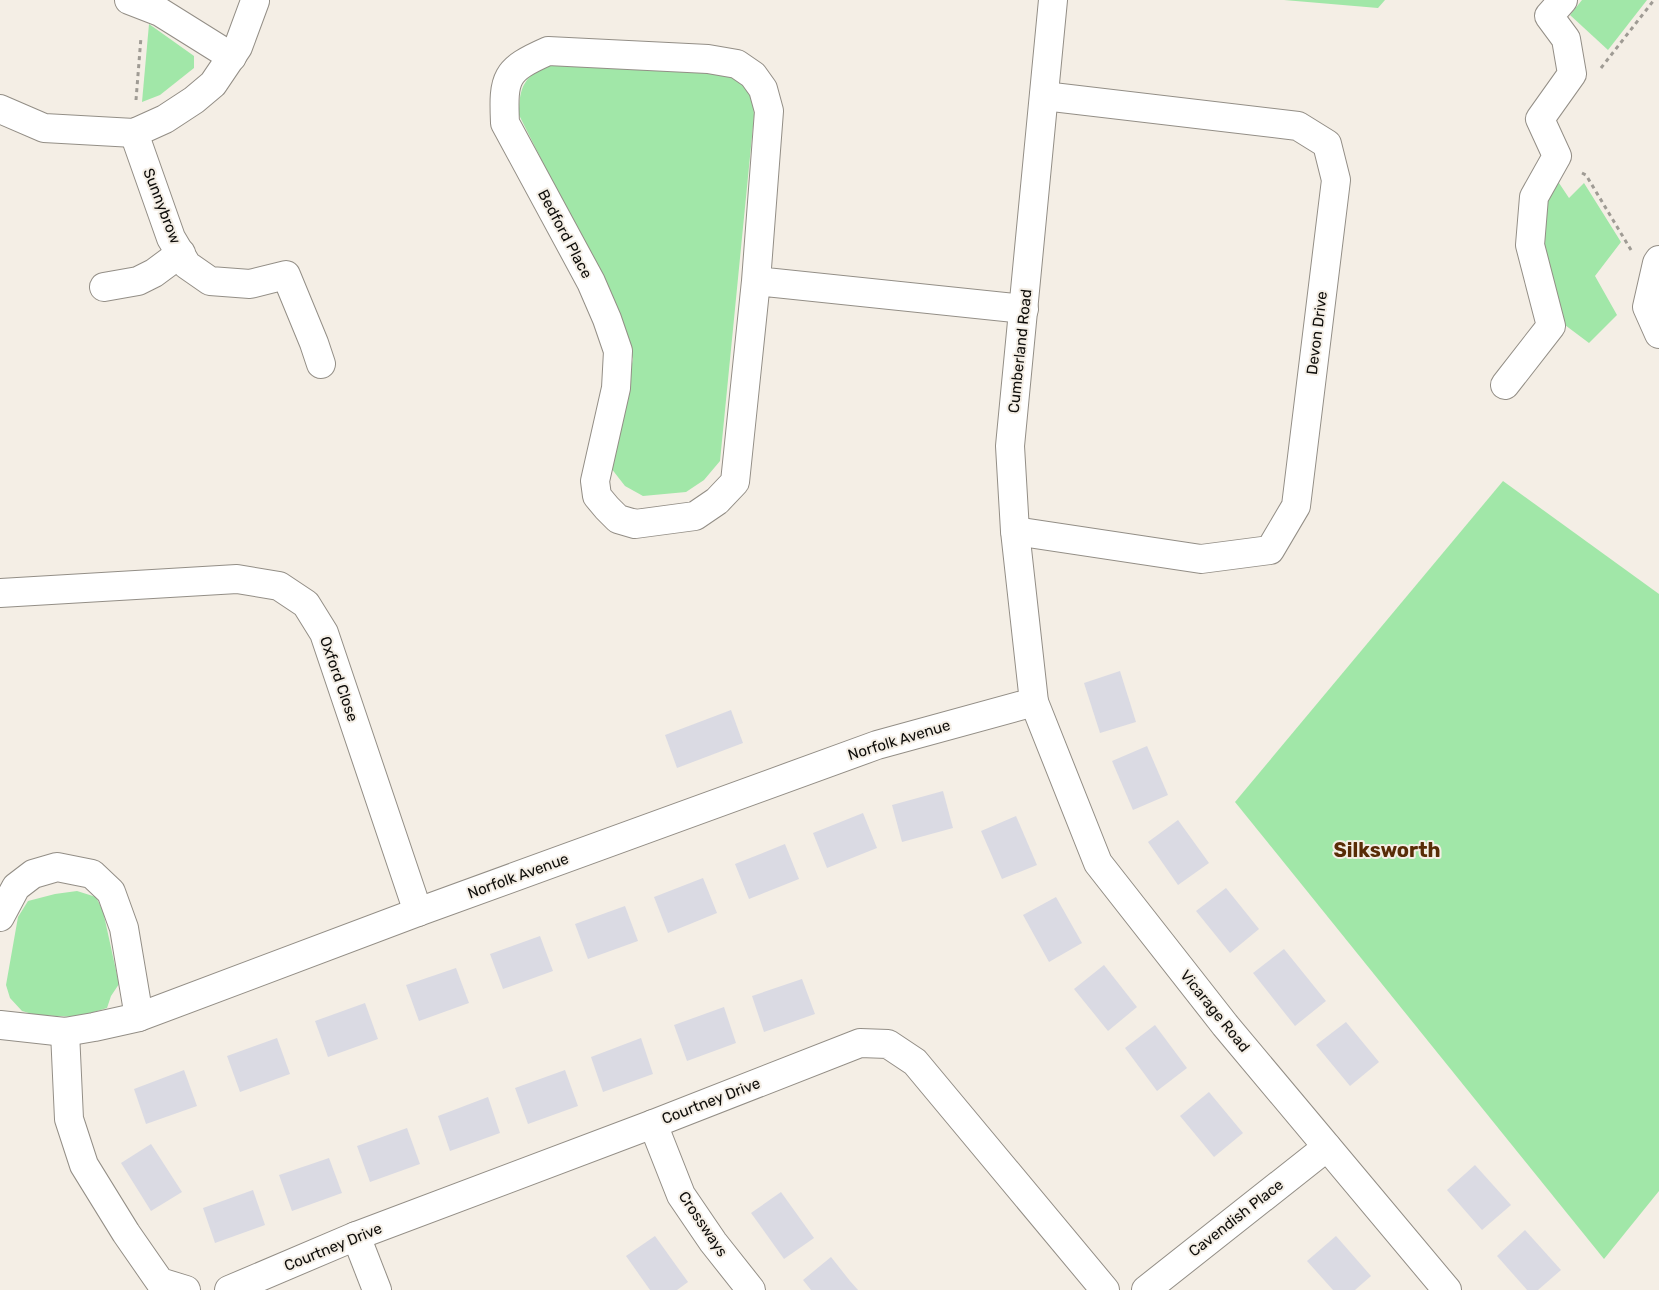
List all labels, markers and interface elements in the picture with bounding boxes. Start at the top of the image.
street label: Sunnybrow [139,166,185,246]
street label: Bedford Place [534,187,596,281]
street label: Cumberland Road [1005,288,1035,414]
street label: Devon Drive [1303,290,1331,376]
street label: Oxford Close [316,634,362,724]
street label: Norfolk Avenue [846,716,952,764]
district label: Silksworth [1333,838,1441,862]
street label: Norfolk Avenue [465,849,571,903]
street label: Vicarage Road [1176,966,1254,1056]
street label: Courtney Drive [659,1074,763,1128]
street label: Cavendish Place [1185,1176,1287,1260]
street label: Crossways [675,1188,732,1260]
street label: Courtney Drive [281,1219,385,1275]

